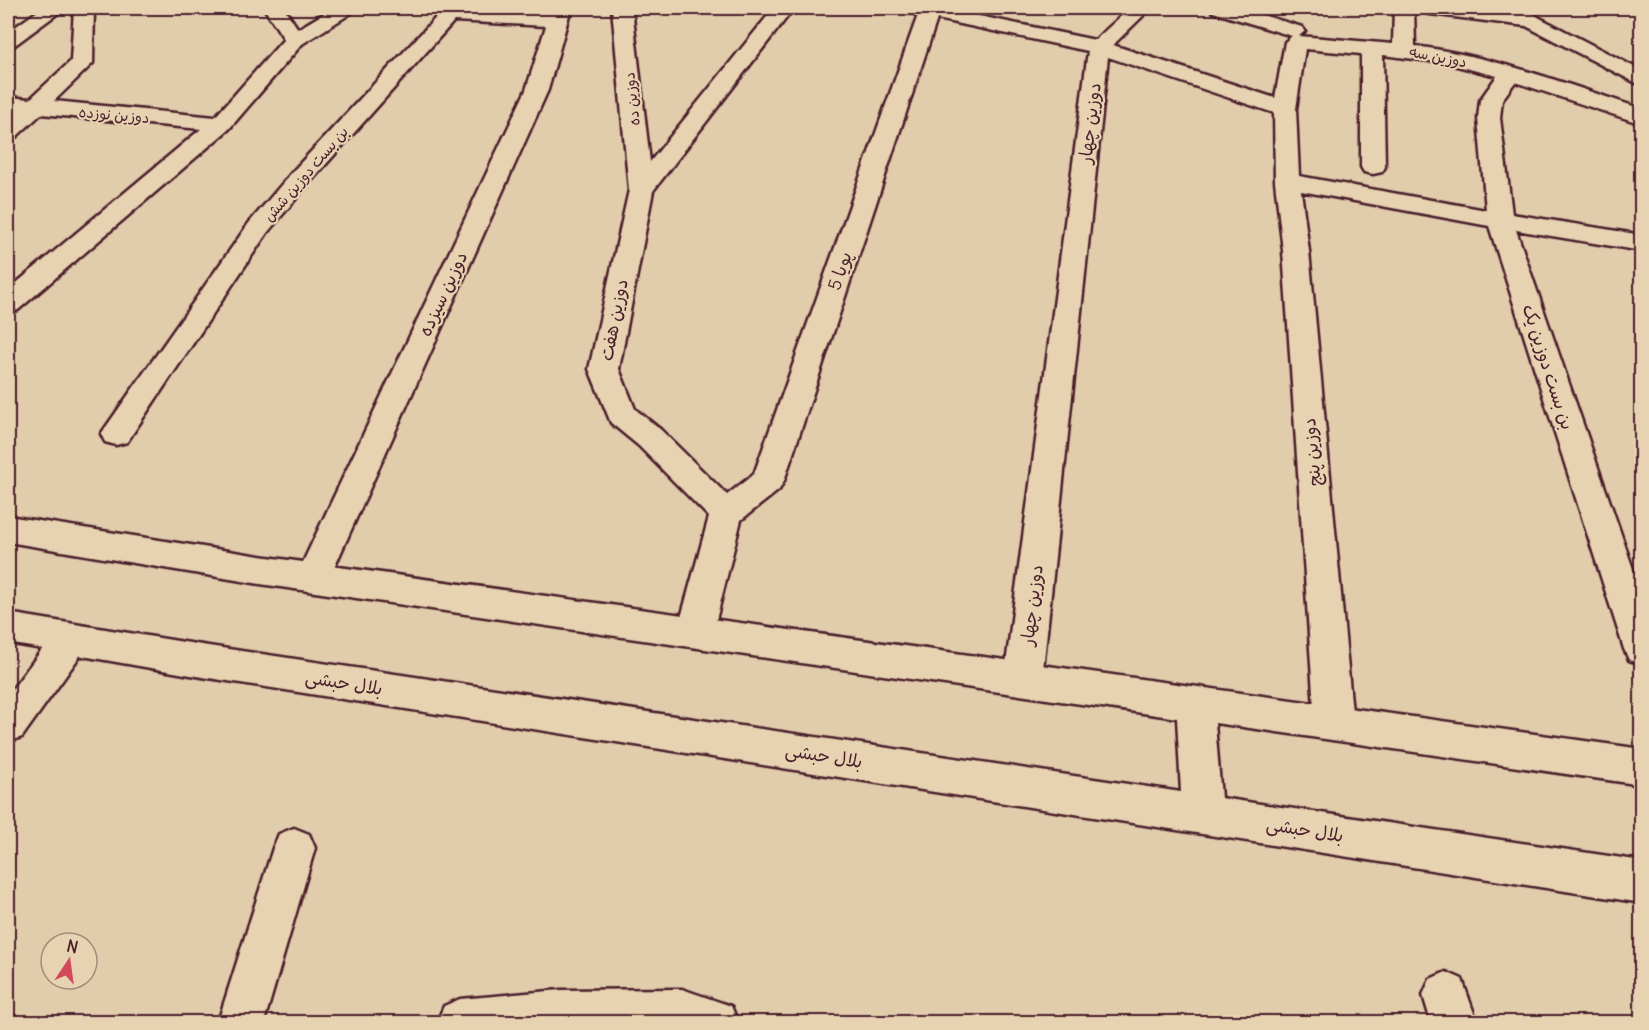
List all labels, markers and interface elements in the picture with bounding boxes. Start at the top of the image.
street label: دوزین سه [1408,42,1469,71]
street label: دوزین ده [619,71,644,127]
street label: دوزین چهار [1073,81,1107,167]
street label: دوزین نوزده [78,102,150,127]
street label: بن بست دوزین شش [259,122,352,225]
street label: دوزین سیزده [413,248,472,340]
street label: پویا 5 [822,249,858,293]
street label: دوزین هفت [594,277,633,363]
street label: بن بست دوزین یک [1517,301,1580,432]
street label: دوزین پنج [1297,417,1327,487]
street label: دوزین چهار [1015,563,1049,649]
street label: بلال حبشی [304,665,384,700]
street label: بلال حبشی [784,738,864,773]
street label: بلال حبشی [1265,812,1345,847]
north arrow [39,931,99,991]
text: N [65,935,80,957]

